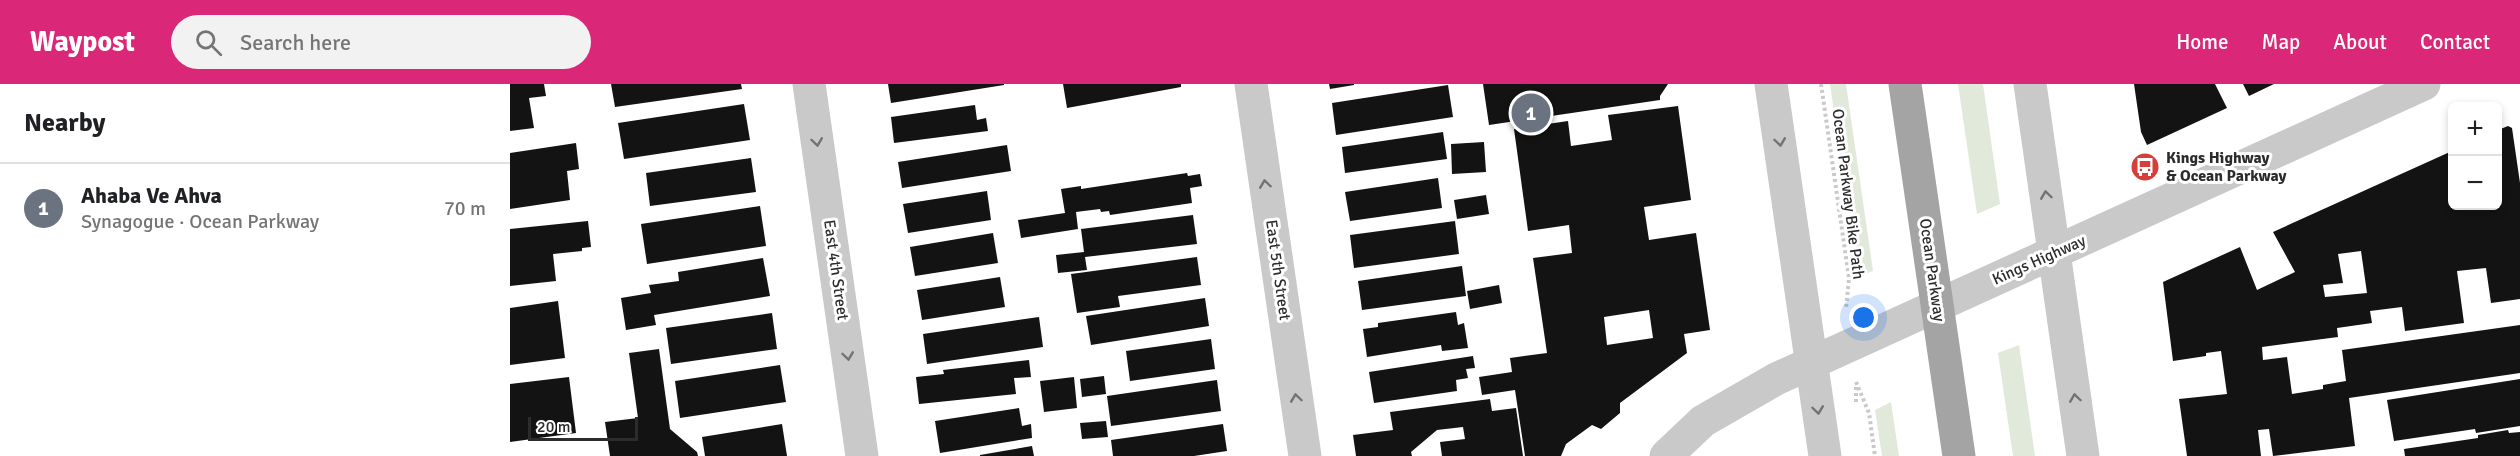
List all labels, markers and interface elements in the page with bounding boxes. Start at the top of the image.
search box [171,15,591,69]
text: Waypost [30,25,135,59]
icon: search [192,26,225,59]
text: Search here [240,29,351,56]
text: Home [2176,29,2229,55]
text: Map [2262,29,2300,55]
text: About [2333,29,2387,55]
text: Contact [2420,29,2490,55]
pin: 1 [1512,90,1550,135]
map controls [2448,102,2502,210]
button: + [2448,102,2502,156]
text: Nearby [24,107,105,139]
street label: Ocean Parkway Bike Path [1828,108,1868,280]
one-way arrow [811,137,823,147]
one-way arrow [1773,137,1785,147]
place label: Kings Highway & Ocean Parkway [2166,148,2287,186]
bus stop icon: Kings Highway & Ocean Parkway [2129,151,2161,183]
button: − [2448,156,2502,210]
one-way arrow [1260,180,1272,189]
text: Ahaba Ve Ahva [81,182,222,209]
one-way arrow [2040,190,2052,200]
text: 1 [38,196,49,221]
text: 70 m [444,196,486,221]
text: Synagogue · Ocean Parkway [81,209,319,234]
street label: Ocean Parkway [1915,217,1949,323]
street label: East 4th Street [819,218,853,322]
street label: East 5th Street [1261,218,1295,322]
street label: Kings Highway [1989,230,2089,290]
your location [1849,303,1878,332]
one-way arrow [841,351,853,360]
one-way arrow [1291,393,1303,403]
one-way arrow [2070,393,2082,403]
one-way arrow [1811,405,1823,414]
scale bar [528,414,638,442]
text: 20 m [537,417,571,437]

